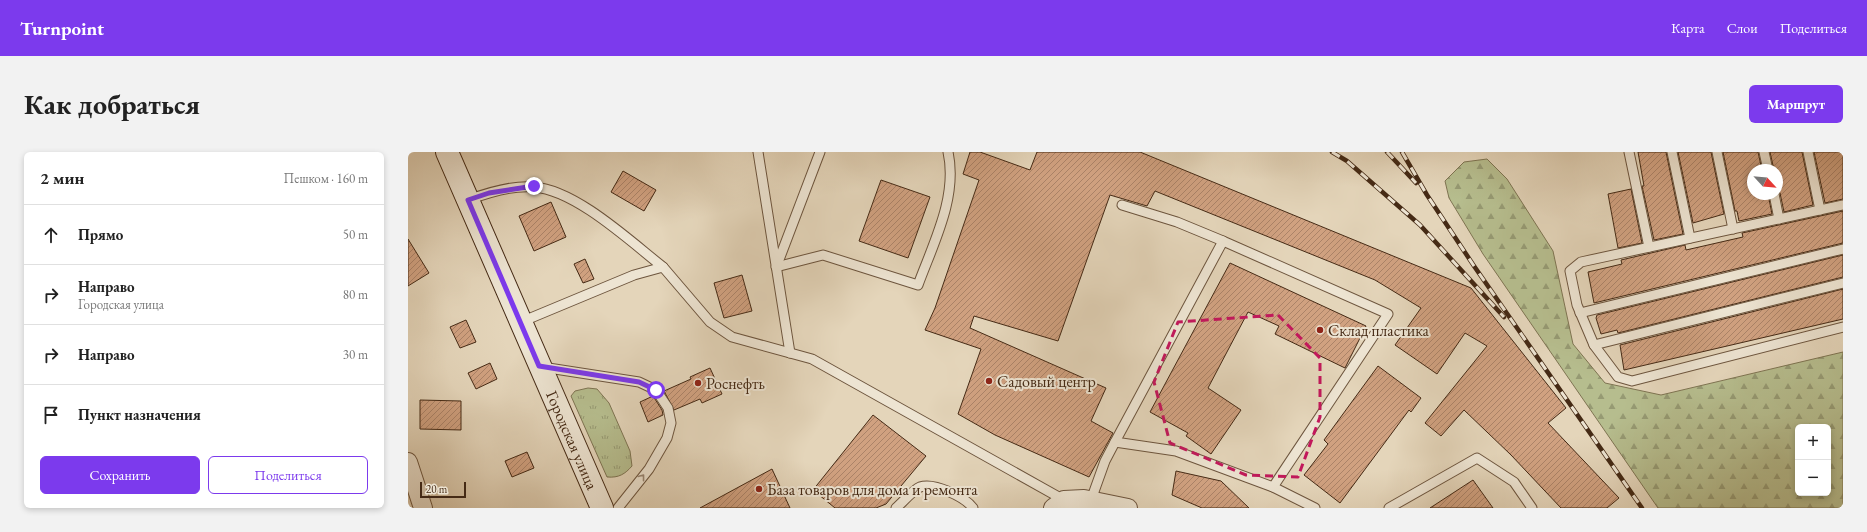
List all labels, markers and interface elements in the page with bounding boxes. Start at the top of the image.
text: Turnpoint [20,16,104,41]
text: Карта [1671,19,1705,37]
text: Слои [1727,19,1758,37]
text: Поделиться [1780,19,1847,37]
button: Маршрут [1749,85,1843,123]
text: Как добраться [24,86,200,122]
north arrow [1747,164,1783,200]
text: 2 мин [40,167,84,189]
text: Пешком · 160 m [284,170,368,187]
route end [525,177,543,195]
icon: ahead [40,224,62,246]
text: Прямо [78,225,123,244]
text: 50 m [343,226,368,243]
text: Направо [78,277,135,296]
icon: right [40,284,62,306]
text: 80 m [343,286,368,303]
text: Городская улица [78,296,164,313]
place label: Склад пластика [1328,320,1430,341]
marker: Склад пластика [1315,325,1325,335]
icon: right [40,344,62,366]
text: Направо [78,345,135,364]
text: 30 m [343,346,368,363]
place label: Садовый центр [997,371,1096,392]
place label: Роснефть [706,373,765,394]
marker: Садовый центр [984,376,994,386]
marker: Роснефть [693,378,703,388]
route start [647,381,665,399]
street label: Городская улица [541,387,603,493]
icon: arrive [40,404,62,426]
text: Пункт назначения [78,405,201,424]
map controls [1795,424,1831,496]
button: + [1795,424,1831,460]
button: Сохранить [40,456,200,494]
button: Поделиться [208,456,368,494]
button: − [1795,460,1831,496]
one-way arrow [638,475,645,482]
place label: База товаров для дома и ремонта [767,479,978,500]
scale bar [420,480,466,499]
text: 20 m [426,482,447,496]
marker: База товаров для дома и ремонта [754,484,764,494]

